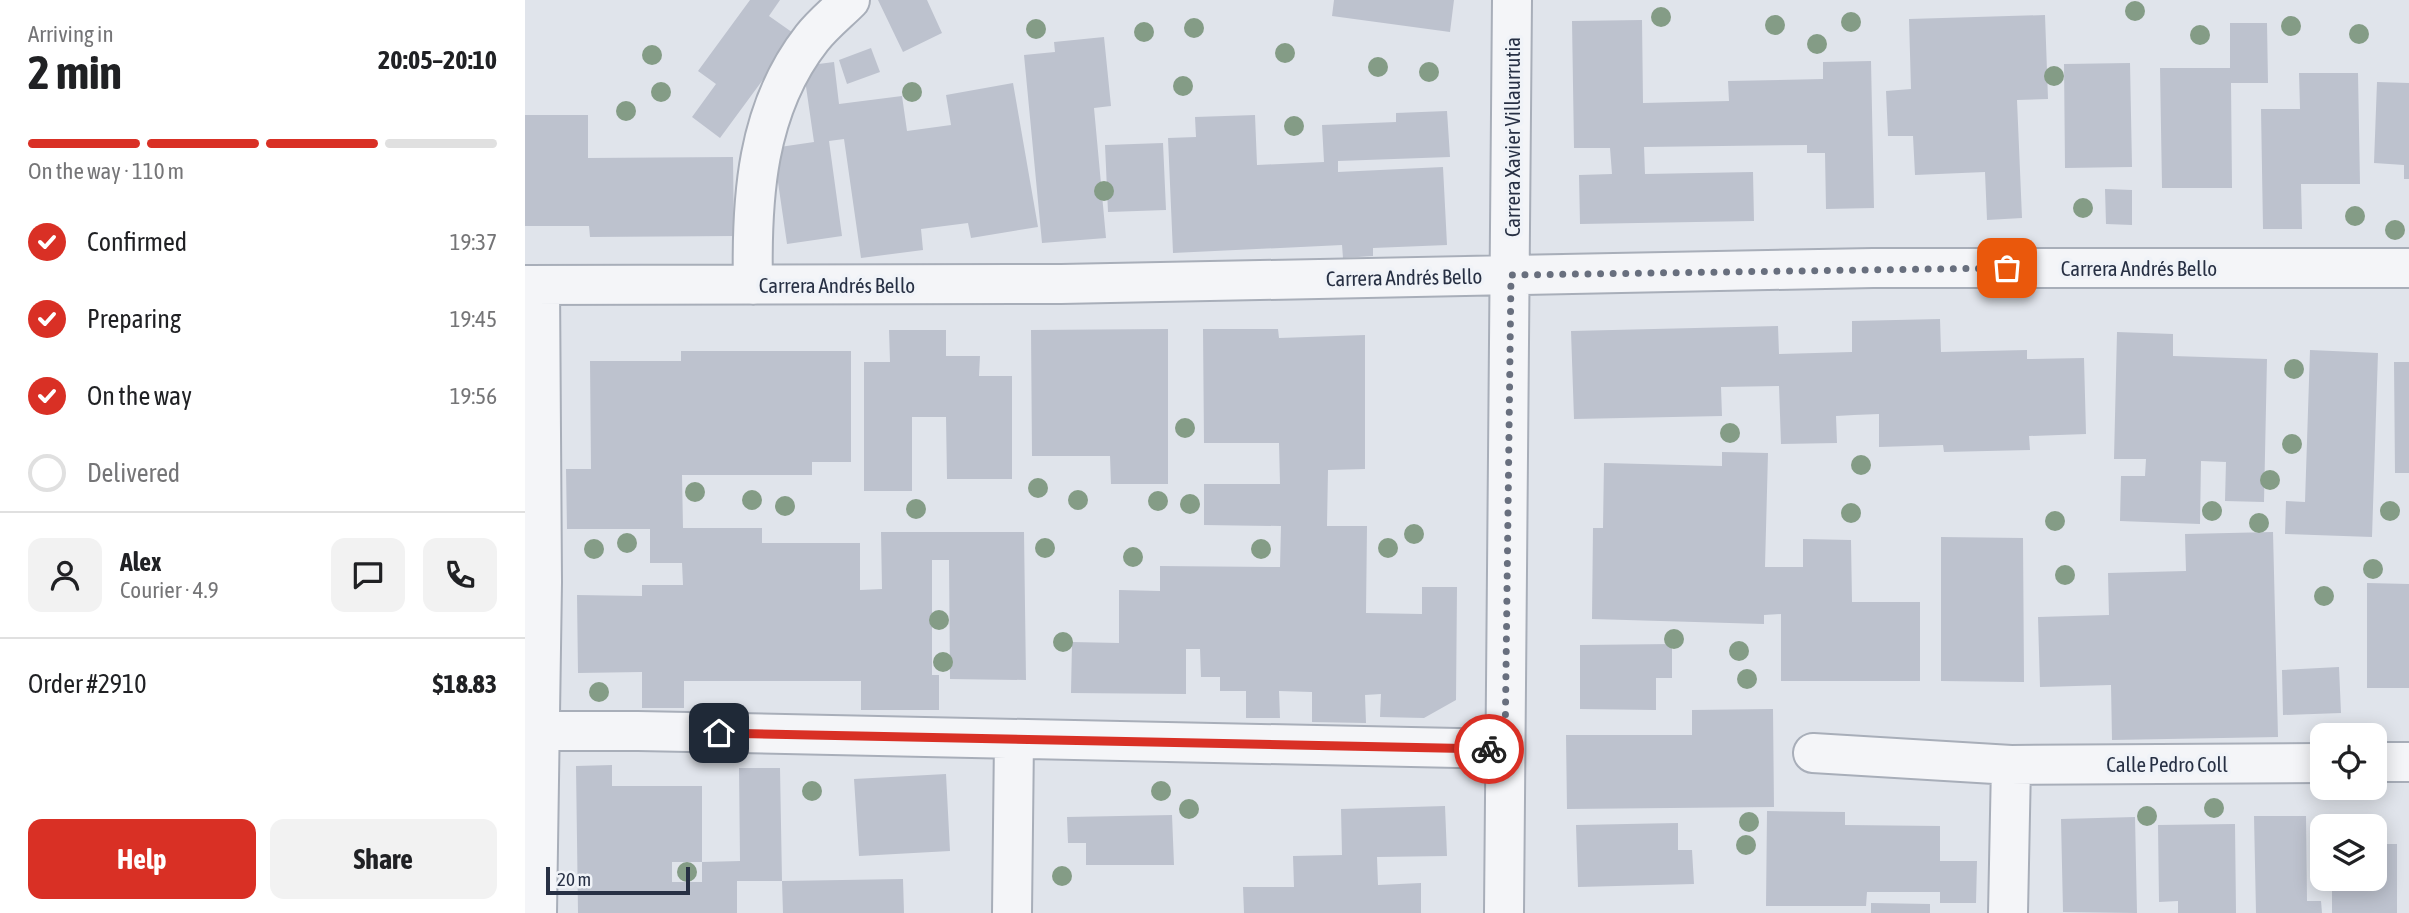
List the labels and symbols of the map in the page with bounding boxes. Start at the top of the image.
street label: Carrera Xavier Villaurrutia [1500,37,1524,237]
pin [1977,238,2037,298]
street label: Carrera Andrés Bello [2061,256,2217,280]
street label: Carrera Andrés Bello [1326,264,1482,290]
street label: Carrera Andrés Bello [759,273,915,297]
pin [689,703,749,763]
courier [1454,714,1524,784]
street label: Calle Pedro Coll [2106,752,2228,776]
scale bar [546,864,689,896]

